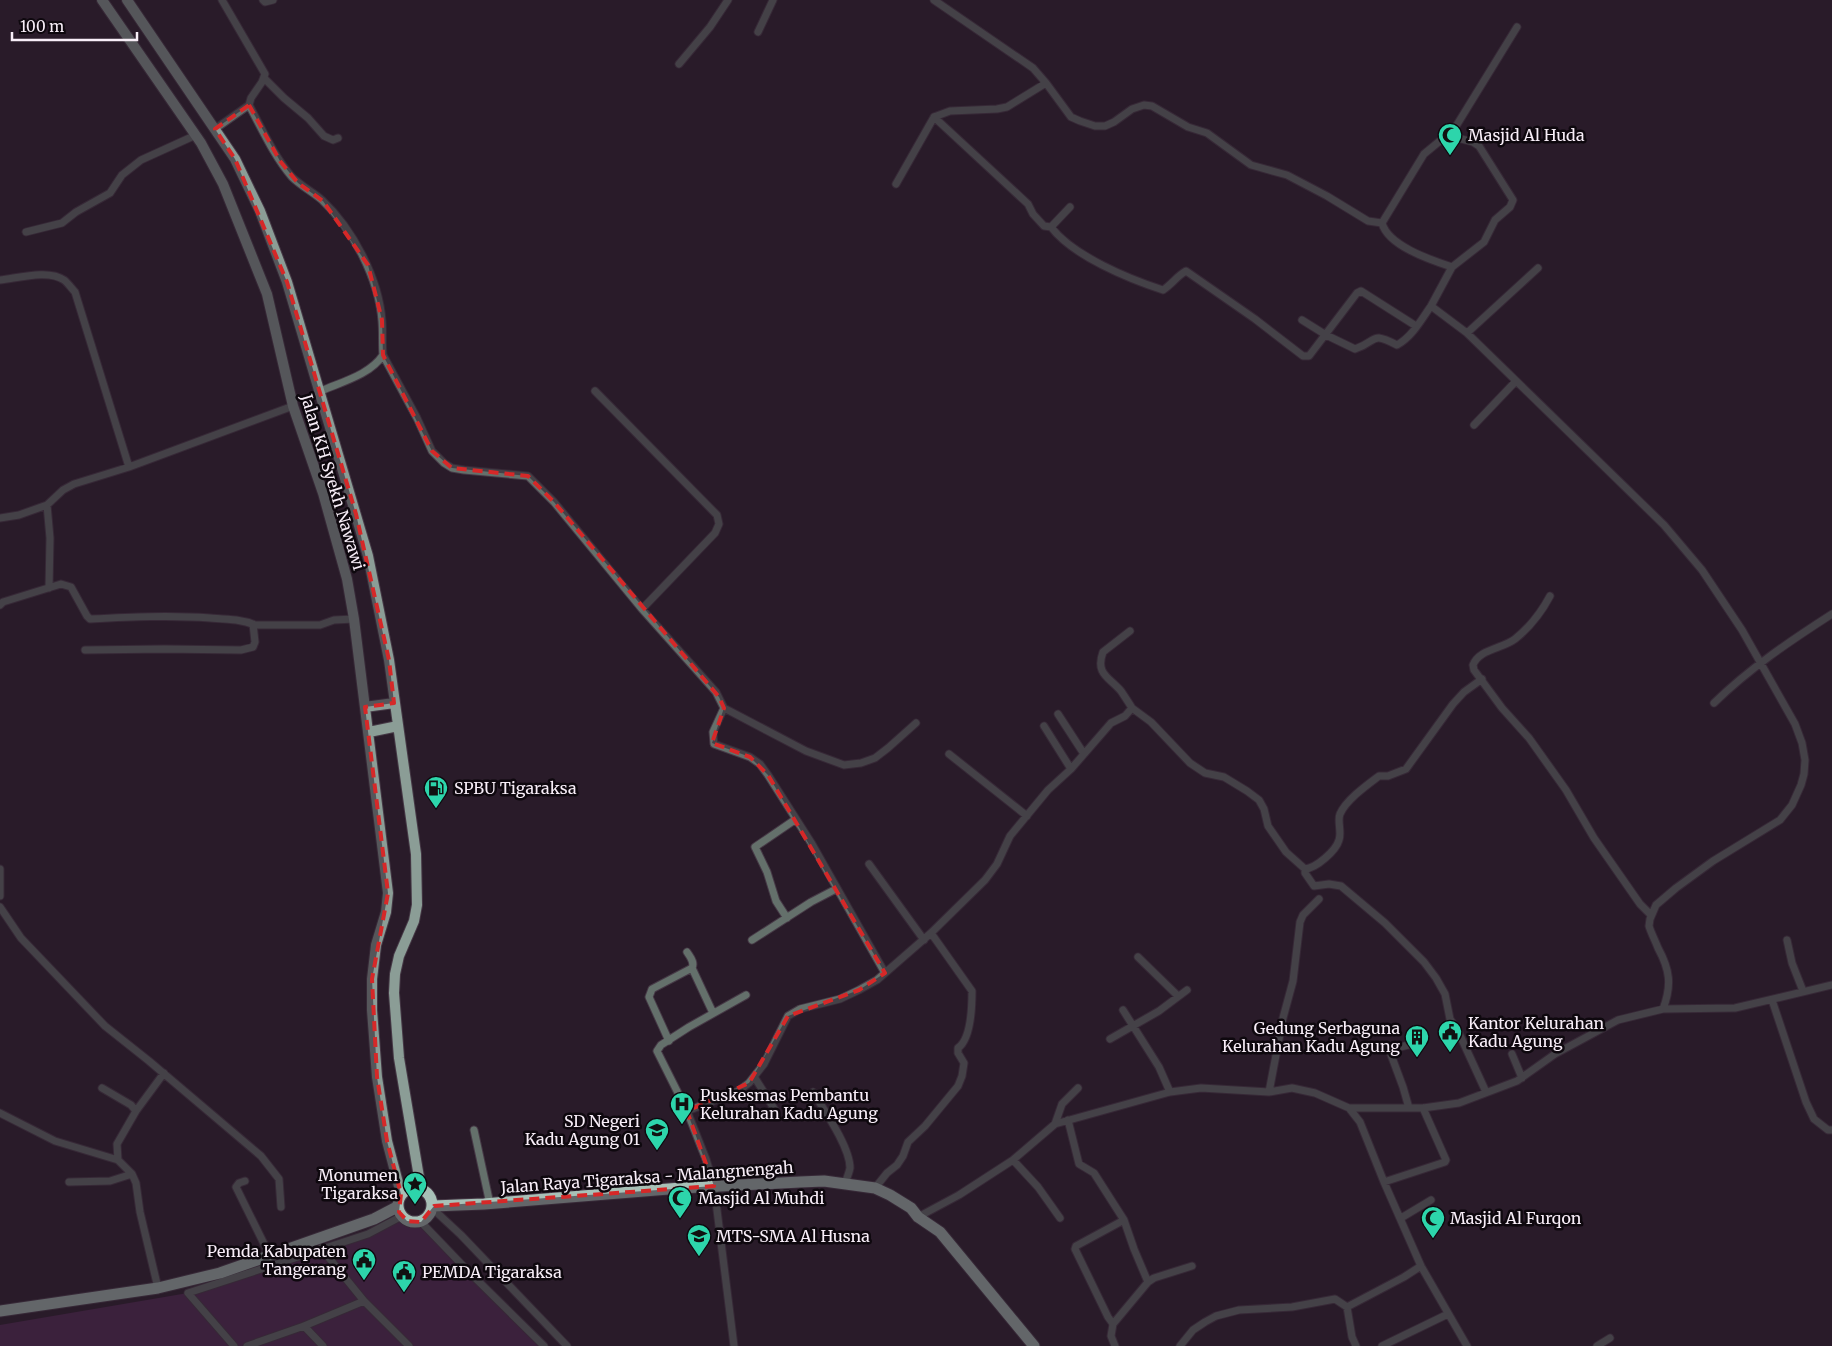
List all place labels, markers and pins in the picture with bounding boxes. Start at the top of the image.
mosque icon: Masjid Al Huda [1437,122,1463,156]
place label: Masjid Al Huda [1468,125,1585,145]
fuel station icon: SPBU Tigaraksa [423,775,449,809]
place label: SPBU Tigaraksa [454,778,577,798]
place label: Kantor Kelurahan Kadu Agung [1468,1013,1604,1051]
place label: Gedung Serbaguna Kelurahan Kadu Agung [1222,1018,1400,1056]
public building icon: Kantor Kelurahan Kadu Agung [1437,1019,1463,1053]
building icon: Gedung Serbaguna Kelurahan Kadu Agung [1404,1024,1430,1058]
place label: Puskesmas Pembantu Kelurahan Kadu Agung [700,1085,878,1123]
hospital icon: Puskesmas Pembantu Kelurahan Kadu Agung [669,1091,695,1125]
place label: SD Negeri Kadu Agung 01 [525,1111,640,1149]
school or university icon: SD Negeri Kadu Agung 01 [644,1117,670,1151]
place label: Monumen Tigaraksa [318,1165,398,1203]
place icon: Monumen Tigaraksa [402,1171,428,1205]
mosque icon: Masjid Al Muhdi [667,1185,693,1219]
place label: Masjid Al Muhdi [698,1188,824,1208]
mosque icon: Masjid Al Furqon [1420,1205,1446,1239]
place label: Masjid Al Furqon [1450,1208,1582,1228]
school or university icon: MTS-SMA Al Husna [686,1223,712,1257]
place label: MTS-SMA Al Husna [716,1226,870,1246]
place label: Pemda Kabupaten Tangerang [207,1241,346,1279]
public building icon: Pemda Kabupaten Tangerang [351,1247,377,1281]
public building icon: PEMDA Tigaraksa [391,1259,417,1293]
place label: PEMDA Tigaraksa [422,1262,562,1282]

